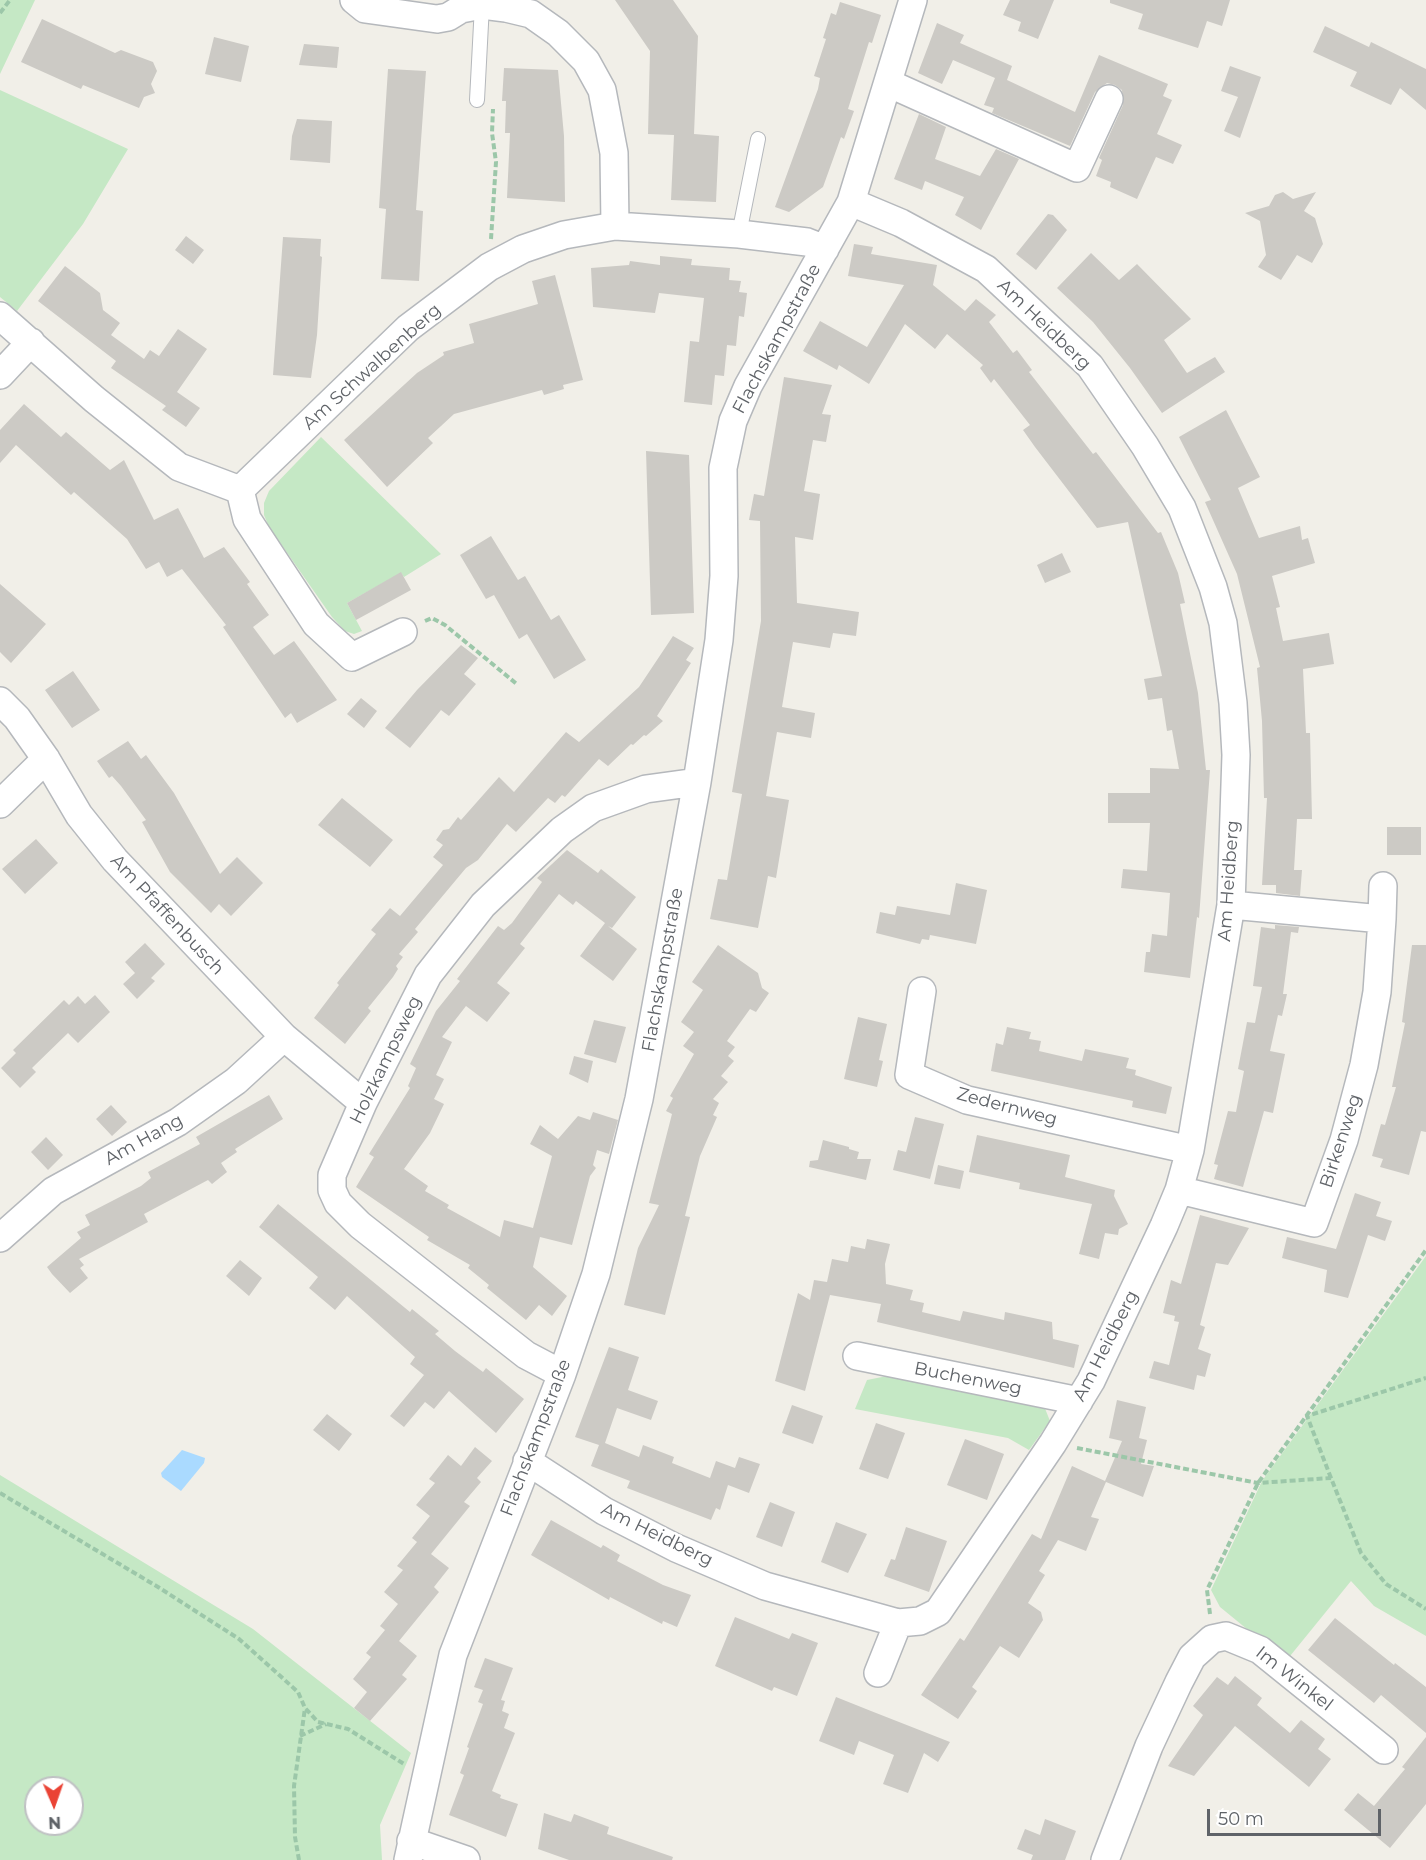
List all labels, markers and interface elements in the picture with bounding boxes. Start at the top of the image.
street label: Flachskampstraße [728,260,826,418]
street label: Am Heidberg [993,275,1095,375]
street label: Am Schwalbenberg [299,299,445,435]
street label: Am Heidberg [1214,820,1244,942]
street label: Am Pfaffenbusch [106,850,228,980]
street label: Flachskampstraße [638,886,688,1054]
street label: Holzkampsweg [346,992,426,1128]
street label: Zedernweg [954,1083,1060,1131]
street label: Birkenweg [1316,1091,1366,1191]
street label: Am Hang [101,1110,187,1170]
street label: Am Heidberg [1069,1287,1143,1405]
street label: Flachskampstraße [496,1356,576,1520]
street label: Buchenweg [912,1358,1024,1400]
street label: Am Heidberg [598,1499,716,1571]
street label: Im Winkel [1251,1642,1337,1716]
north arrow [24,1776,84,1836]
scale bar [1210,1797,1384,1835]
text: 50 m [1218,1808,1264,1830]
text: N [48,1813,61,1832]

